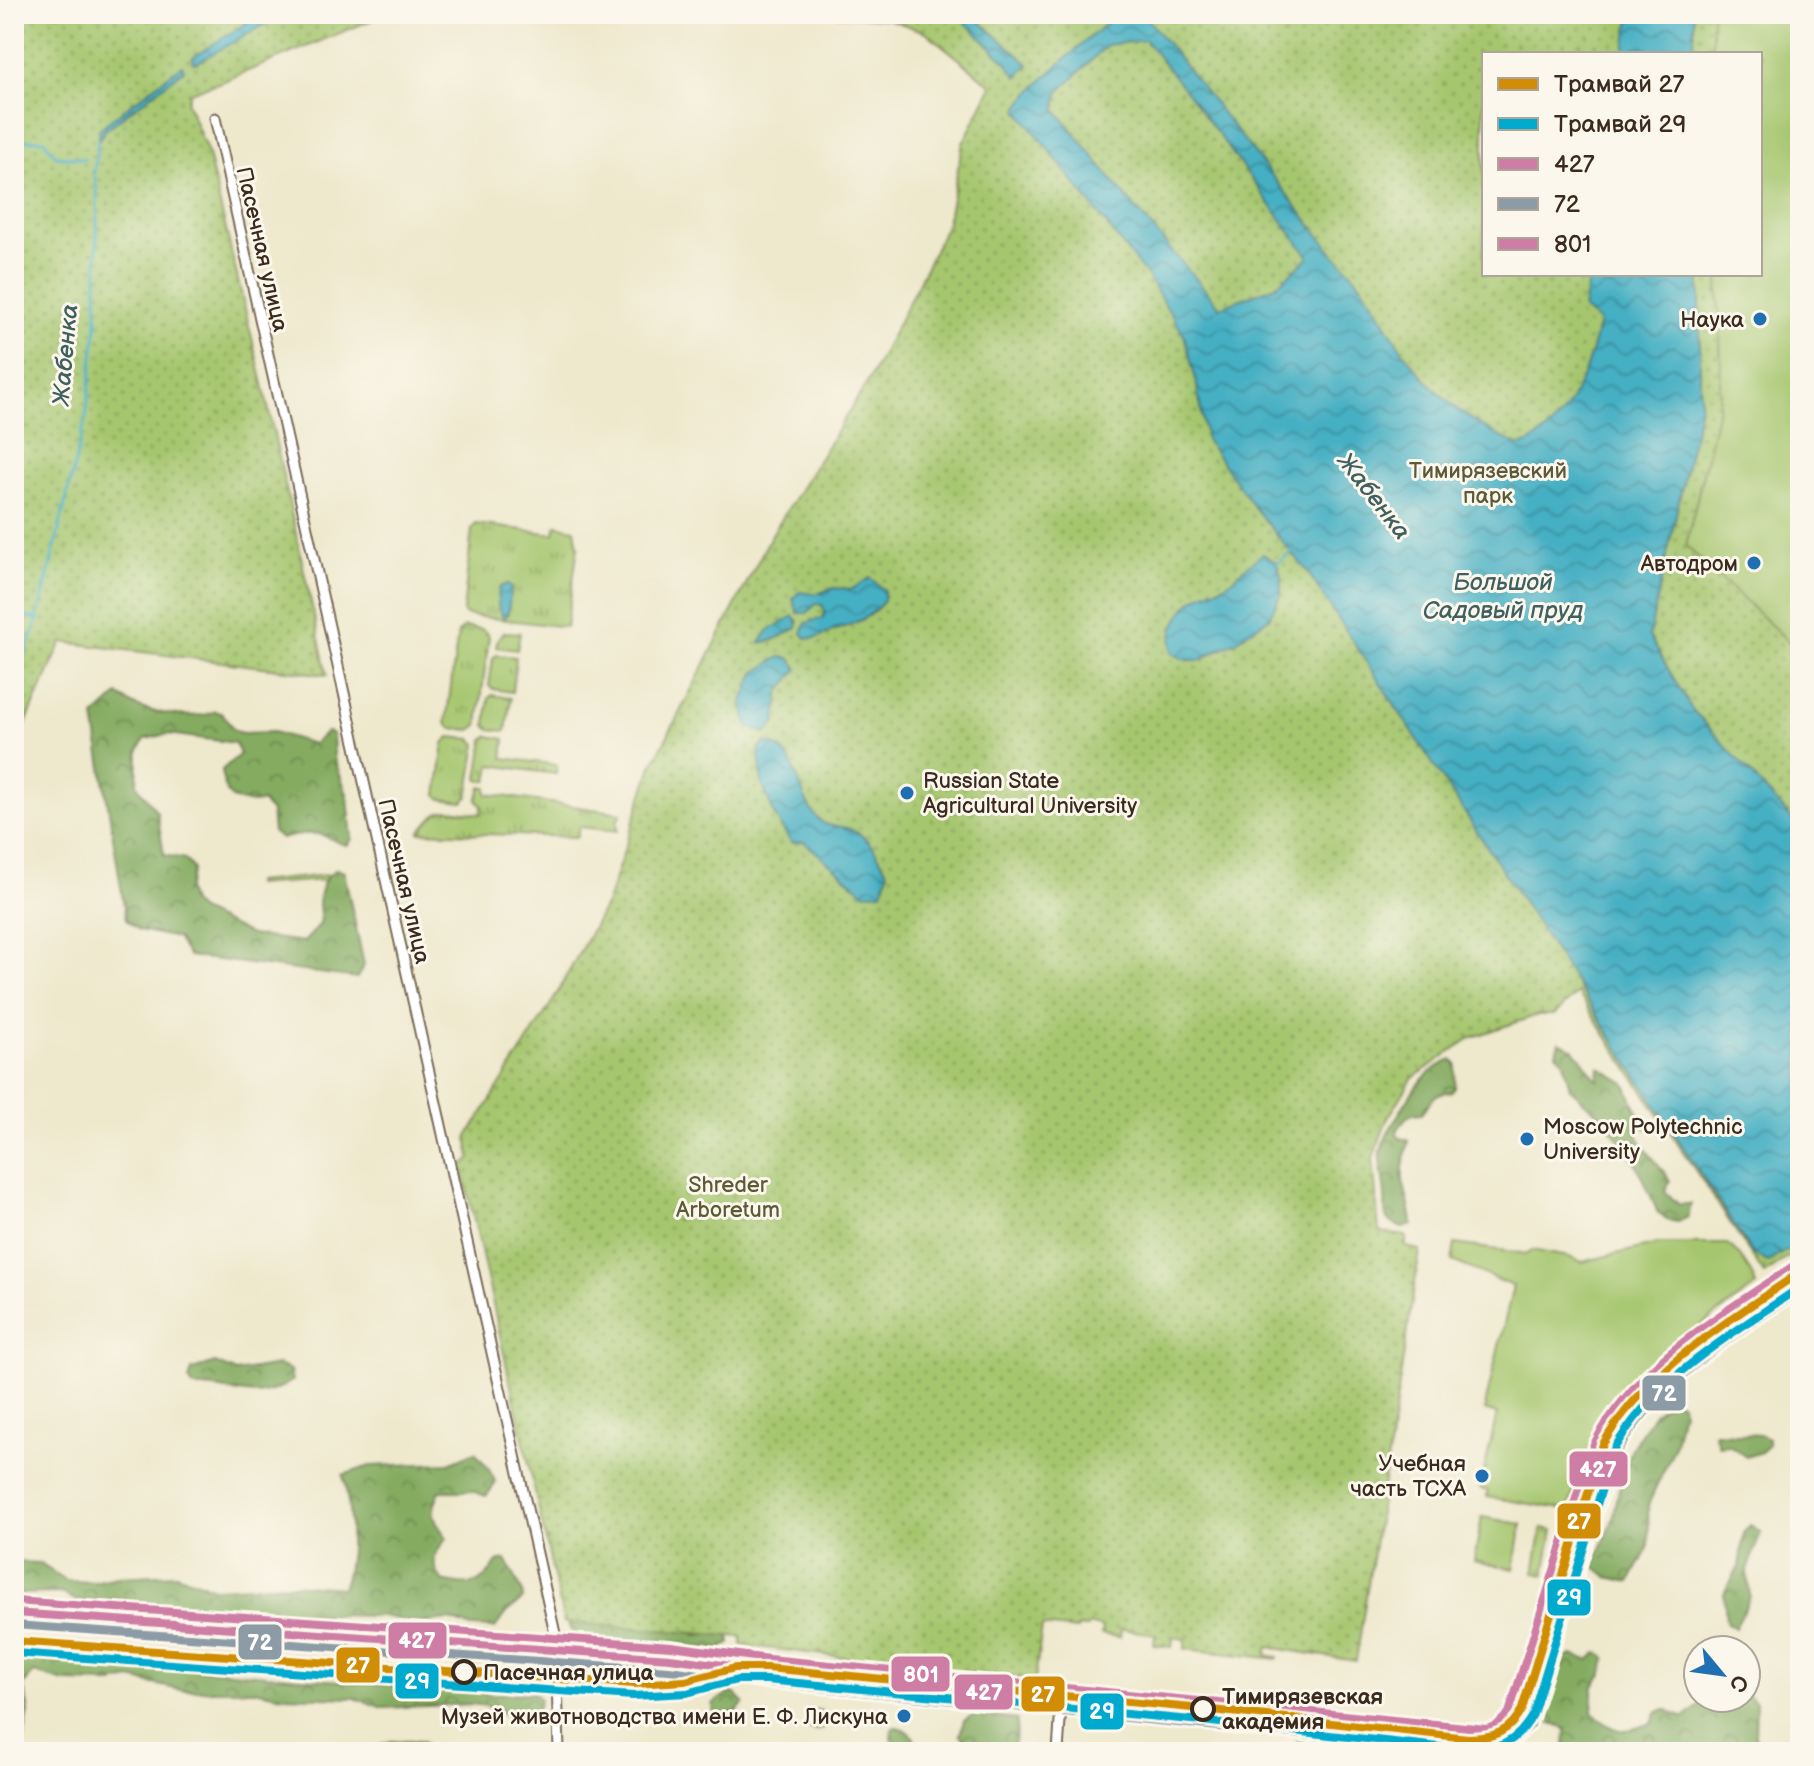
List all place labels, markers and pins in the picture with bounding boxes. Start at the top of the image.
place label: Наука [1680,307,1744,334]
marker: Наука [1751,310,1769,328]
place label: Автодром [1640,551,1738,578]
marker: Автодром [1745,554,1763,572]
place label: Russian State Agricultural University [923,768,1137,820]
marker: Russian State Agricultural University [898,784,916,802]
place label: Moscow Polytechnic University [1543,1114,1743,1166]
marker: Moscow Polytechnic University [1518,1130,1536,1148]
place label: Учебная часть ТСХА [1351,1451,1467,1503]
marker: Учебная часть ТСХА [1473,1467,1491,1485]
marker: Пасечная улица [452,1660,476,1684]
place label: Пасечная улица [483,1660,654,1687]
place label: Тимирязевская академия [1222,1684,1383,1736]
marker: Тимирязевская академия [1191,1697,1215,1721]
place label: Музей животноводства имени Е. Ф. Лискуна [441,1704,888,1731]
marker: Музей животноводства имени Е. Ф. Лискуна [895,1707,913,1725]

